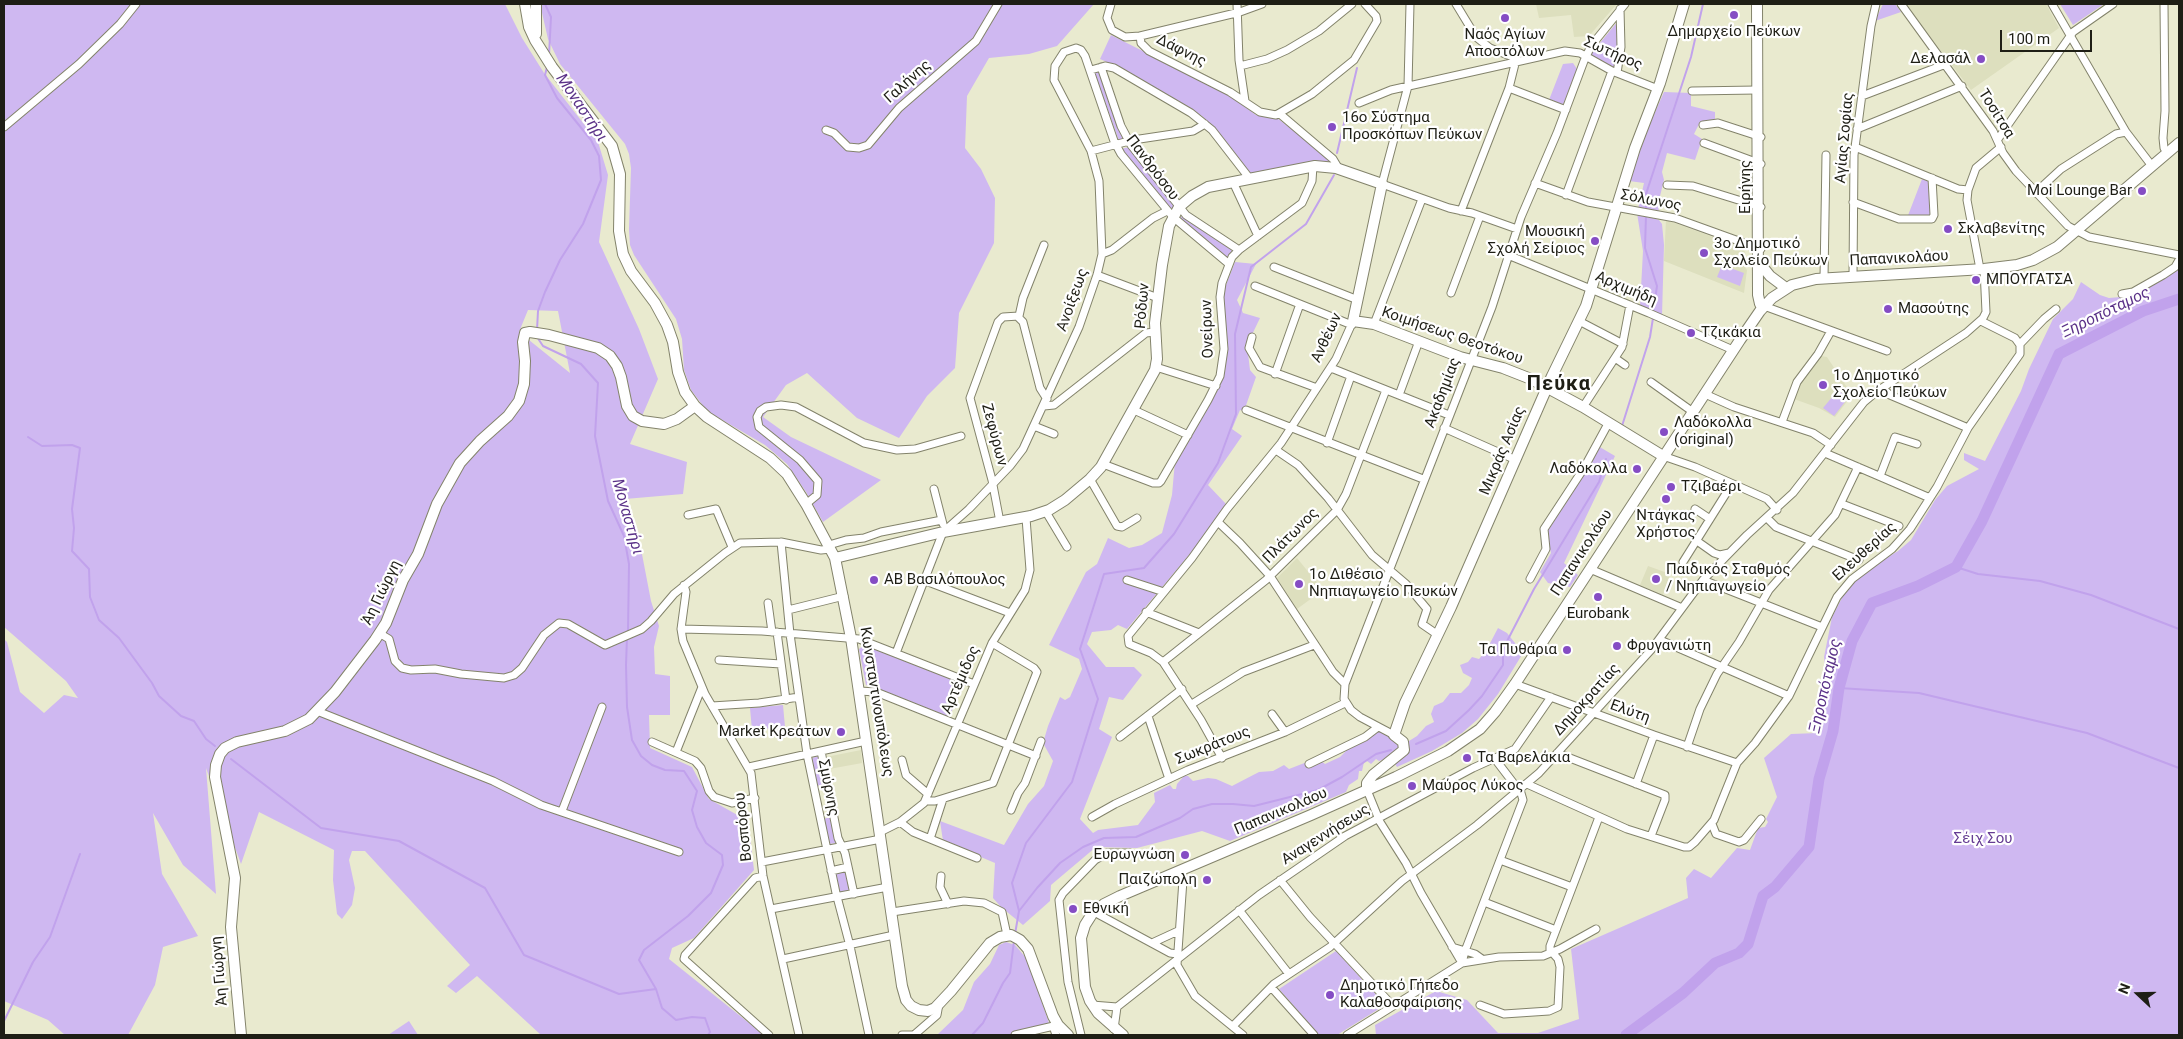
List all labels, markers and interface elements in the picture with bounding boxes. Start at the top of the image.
marker: Δημαρχείο Πεύκων [1728,9,1740,21]
marker: Ναός Αγίων Αποστόλων [1499,12,1511,24]
scale bar [2003,20,2096,52]
place label: Δημαρχείο Πεύκων [1668,23,1800,41]
place label: Ναός Αγίων Αποστόλων [1465,26,1545,61]
text: 100 m [2008,30,2050,48]
street label: Δάφνης [1153,31,1209,71]
street label: Σωτήρος [1581,33,1645,75]
place label: Δελασάλ [1910,50,1971,68]
marker: Δελασάλ [1975,53,1987,65]
street label: Γαλήνης [881,57,935,107]
water label: Μοναστήρι [551,70,611,146]
street label: Τοσίτσα [1974,86,2018,142]
street label: Αγίας Σοφίας [1832,92,1858,184]
place label: 16ο Σύστημα Προσκόπων Πεύκων [1342,109,1482,144]
marker: 16ο Σύστημα Προσκόπων Πεύκων [1326,121,1338,133]
street label: Πανδρόσου [1122,132,1182,204]
street label: Ειρήνης [1737,160,1755,214]
place label: Moi Lounge Bar [2027,182,2132,200]
marker: Moi Lounge Bar [2136,185,2148,197]
street label: Σόλωνος [1619,186,1683,216]
place label: Σκλαβενίτης [1958,220,2045,238]
place label: Μουσική Σχολή Σείριος [1488,223,1585,258]
marker: Σκλαβενίτης [1942,223,1954,235]
marker: Μουσική Σχολή Σείριος [1589,235,1601,247]
place label: 3ο Δημοτικό Σχολείο Πεύκων [1714,235,1828,270]
marker: 3ο Δημοτικό Σχολείο Πεύκων [1698,247,1710,259]
street label: Παπανικολάου [1849,247,1949,271]
street label: Ανοίξεως [1053,266,1093,334]
street label: Αρχιμήδη [1592,268,1660,310]
place label: ΜΠΟΥΓΑΤΣΑ [1986,271,2073,289]
marker: ΜΠΟΥΓΑΤΣΑ [1970,274,1982,286]
street label: Ρόδων [1132,282,1154,330]
water label: Ξηροπόταμος [2059,283,2153,343]
street label: Ονείρων [1198,299,1218,359]
place label: Μασούτης [1898,300,1969,318]
street label: Κοιμήσεως Θεοτόκου [1379,303,1525,369]
marker: Μασούτης [1882,303,1894,315]
street label: Ανθέων [1308,310,1346,366]
place label: Τζικάκια [1701,324,1761,342]
marker: Τζικάκια [1685,327,1697,339]
street label: Ακαδημίας [1421,355,1465,431]
place label: 1ο Δημοτικό Σχολείο Πεύκων [1833,367,1947,402]
district label: Πεύκα [1526,373,1592,397]
marker: 1ο Δημοτικό Σχολείο Πεύκων [1817,379,1829,391]
street label: Ζεφύρων [977,402,1011,468]
street label: Μικράς Ασίας [1476,404,1530,498]
place label: Λαδόκολλα (original) [1674,414,1752,449]
marker: Λαδόκολλα (original) [1658,426,1670,438]
place label: Λαδόκολλα [1549,460,1627,478]
marker: Λαδόκολλα [1631,463,1643,475]
water label: Μοναστήρι [607,477,647,557]
place label: Τζιβαέρι [1681,478,1741,496]
marker: Τζιβαέρι [1665,481,1677,493]
marker: Ντάγκας Χρήστος [1660,493,1672,505]
street label: Πλάτωνος [1259,504,1323,568]
street label: Παπανικολάου [1547,507,1617,599]
place label: Ντάγκας Χρήστος [1636,507,1696,542]
street label: Ελευθερίας [1829,519,1901,585]
street label: Άη Γιώργη [359,558,405,628]
place label: Παιδικός Σταθμός / Νηπιαγωγείο [1666,561,1790,596]
place label: 1ο Διθέσιο Νηπιαγωγείο Πευκών [1309,566,1458,601]
place label: ΑΒ Βασιλόπουλος [884,571,1006,589]
marker: Παιδικός Σταθμός / Νηπιαγωγείο [1650,573,1662,585]
marker: ΑΒ Βασιλόπουλος [868,574,880,586]
marker: 1ο Διθέσιο Νηπιαγωγείο Πευκών [1293,578,1305,590]
marker: Eurobank [1592,591,1604,603]
place label: Eurobank [1567,605,1629,623]
street label: Κωνσταντινουπόλεως [855,626,897,778]
place label: Φρυγανιώτη [1627,637,1711,655]
water label: Ξηροπόταμος [1806,637,1846,735]
marker: Φρυγανιώτη [1611,640,1623,652]
place label: Τα Πυθάρια [1479,641,1557,659]
street label: Αρτέμιδος [938,643,984,717]
marker: Τα Πυθάρια [1561,644,1573,656]
street label: Δημοκρατίας [1550,660,1624,740]
street label: Ελύτη [1608,696,1652,728]
place label: Market Κρεάτων [719,723,831,741]
street label: Σωκράτους [1173,723,1253,769]
marker: Market Κρεάτων [835,726,847,738]
place label: Τα Βαρελάκια [1477,749,1570,767]
marker: Τα Βαρελάκια [1461,752,1473,764]
street label: Σμύρνης [814,758,842,818]
place label: Μαύρος Λύκος [1422,777,1524,795]
marker: Μαύρος Λύκος [1406,780,1418,792]
street label: Παπανικολάου [1232,784,1330,840]
street label: Βοσπόρου [731,792,757,862]
street label: Αναγεννήσεως [1279,801,1373,869]
park label: Σέιχ Σου [1954,830,2012,848]
place label: Ευρωγνώση [1093,846,1175,864]
marker: Ευρωγνώση [1179,849,1191,861]
place label: Παιζώπολη [1119,871,1197,889]
marker: Παιζώπολη [1201,874,1213,886]
place label: Εθνική [1083,900,1129,918]
marker: Εθνική [1067,903,1079,915]
street label: Άη Γιώργη [208,935,232,1007]
north arrow [2113,969,2163,1019]
place label: Δημοτικό Γήπεδο Καλαθοσφαίρισης [1340,977,1462,1012]
text: N [2115,981,2133,996]
marker: Δημοτικό Γήπεδο Καλαθοσφαίρισης [1324,989,1336,1001]

